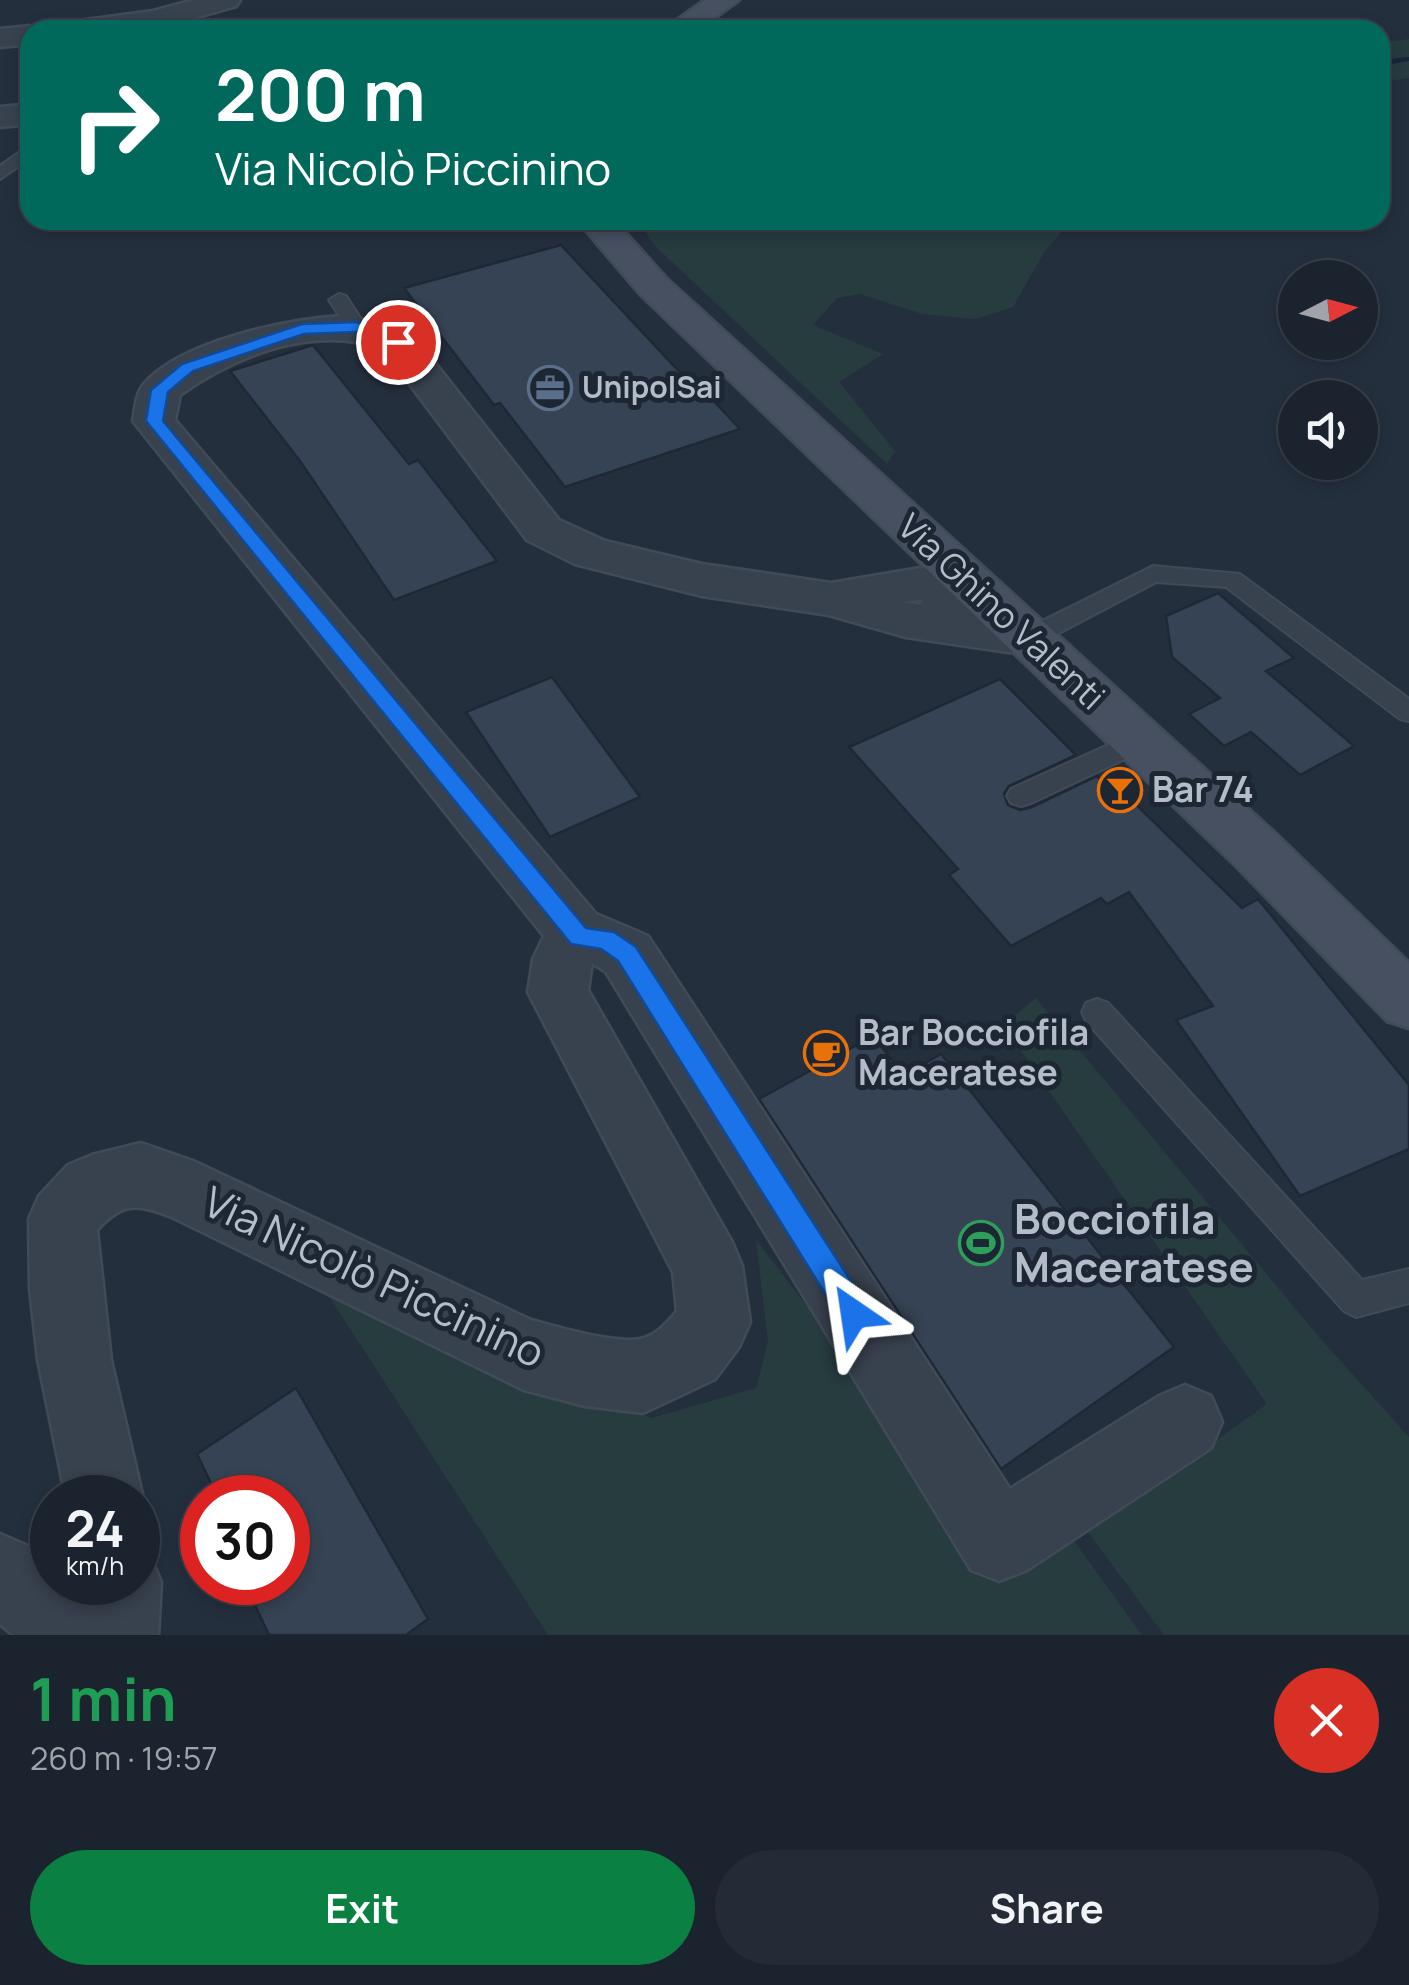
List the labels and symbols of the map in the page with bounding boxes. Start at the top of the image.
north arrow [1278,260,1378,360]
pin [356,300,441,385]
office icon: UnipolSai [527,365,573,411]
place label: UnipolSai [582,366,722,407]
street label: Via Ghino Valenti [888,503,1116,720]
place label: Bar 74 [1152,765,1254,813]
bar icon: Bar 74 [1097,767,1143,813]
place label: Bar Bocciofila Maceratese [858,1008,1089,1096]
cafe icon: Bar Bocciofila Maceratese [803,1030,849,1076]
street label: Via Nicolò Piccinino [195,1172,554,1381]
place label: Bocciofila Maceratese [1014,1189,1254,1295]
sports icon: Bocciofila Maceratese [958,1220,1004,1266]
position arrow [802,1262,906,1366]
speed limit sign: 30 [180,1475,310,1605]

